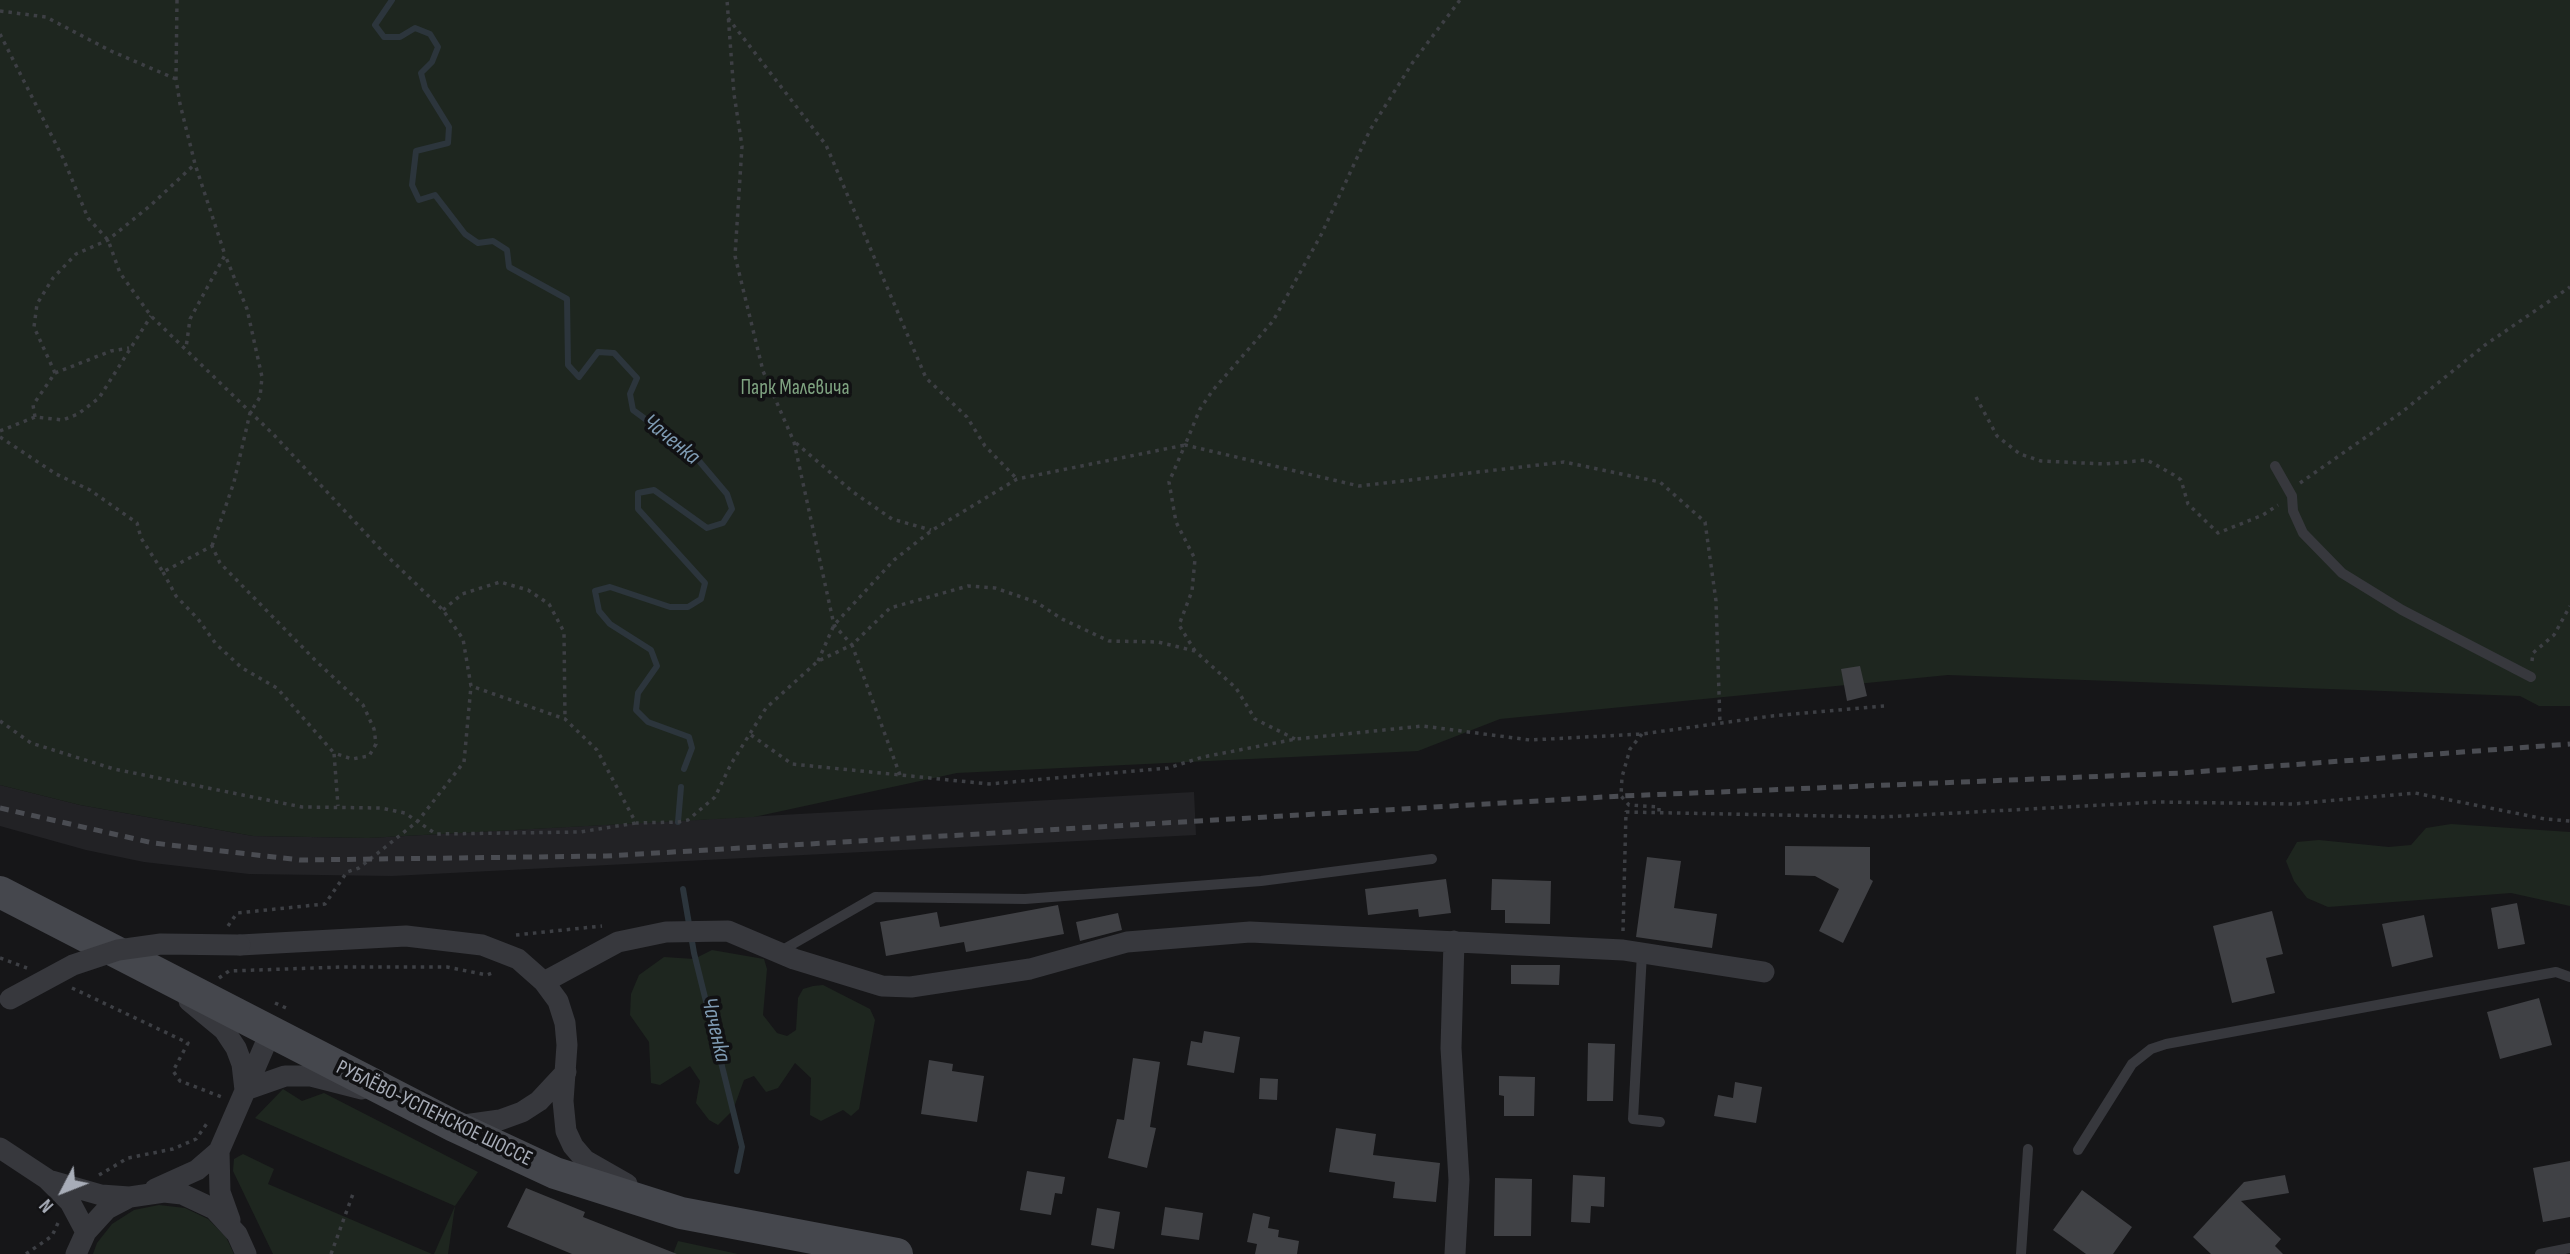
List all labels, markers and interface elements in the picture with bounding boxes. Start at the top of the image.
park label: Парк Малевича [740,376,850,402]
water label: Чаченка [637,409,705,471]
water label: Чаченка [694,995,736,1065]
street label: РУБЛЁВО-УСПЕНСКОЕ ШОССЕ [332,1056,536,1172]
north arrow [28,1156,98,1226]
text: N [35,1194,59,1217]

